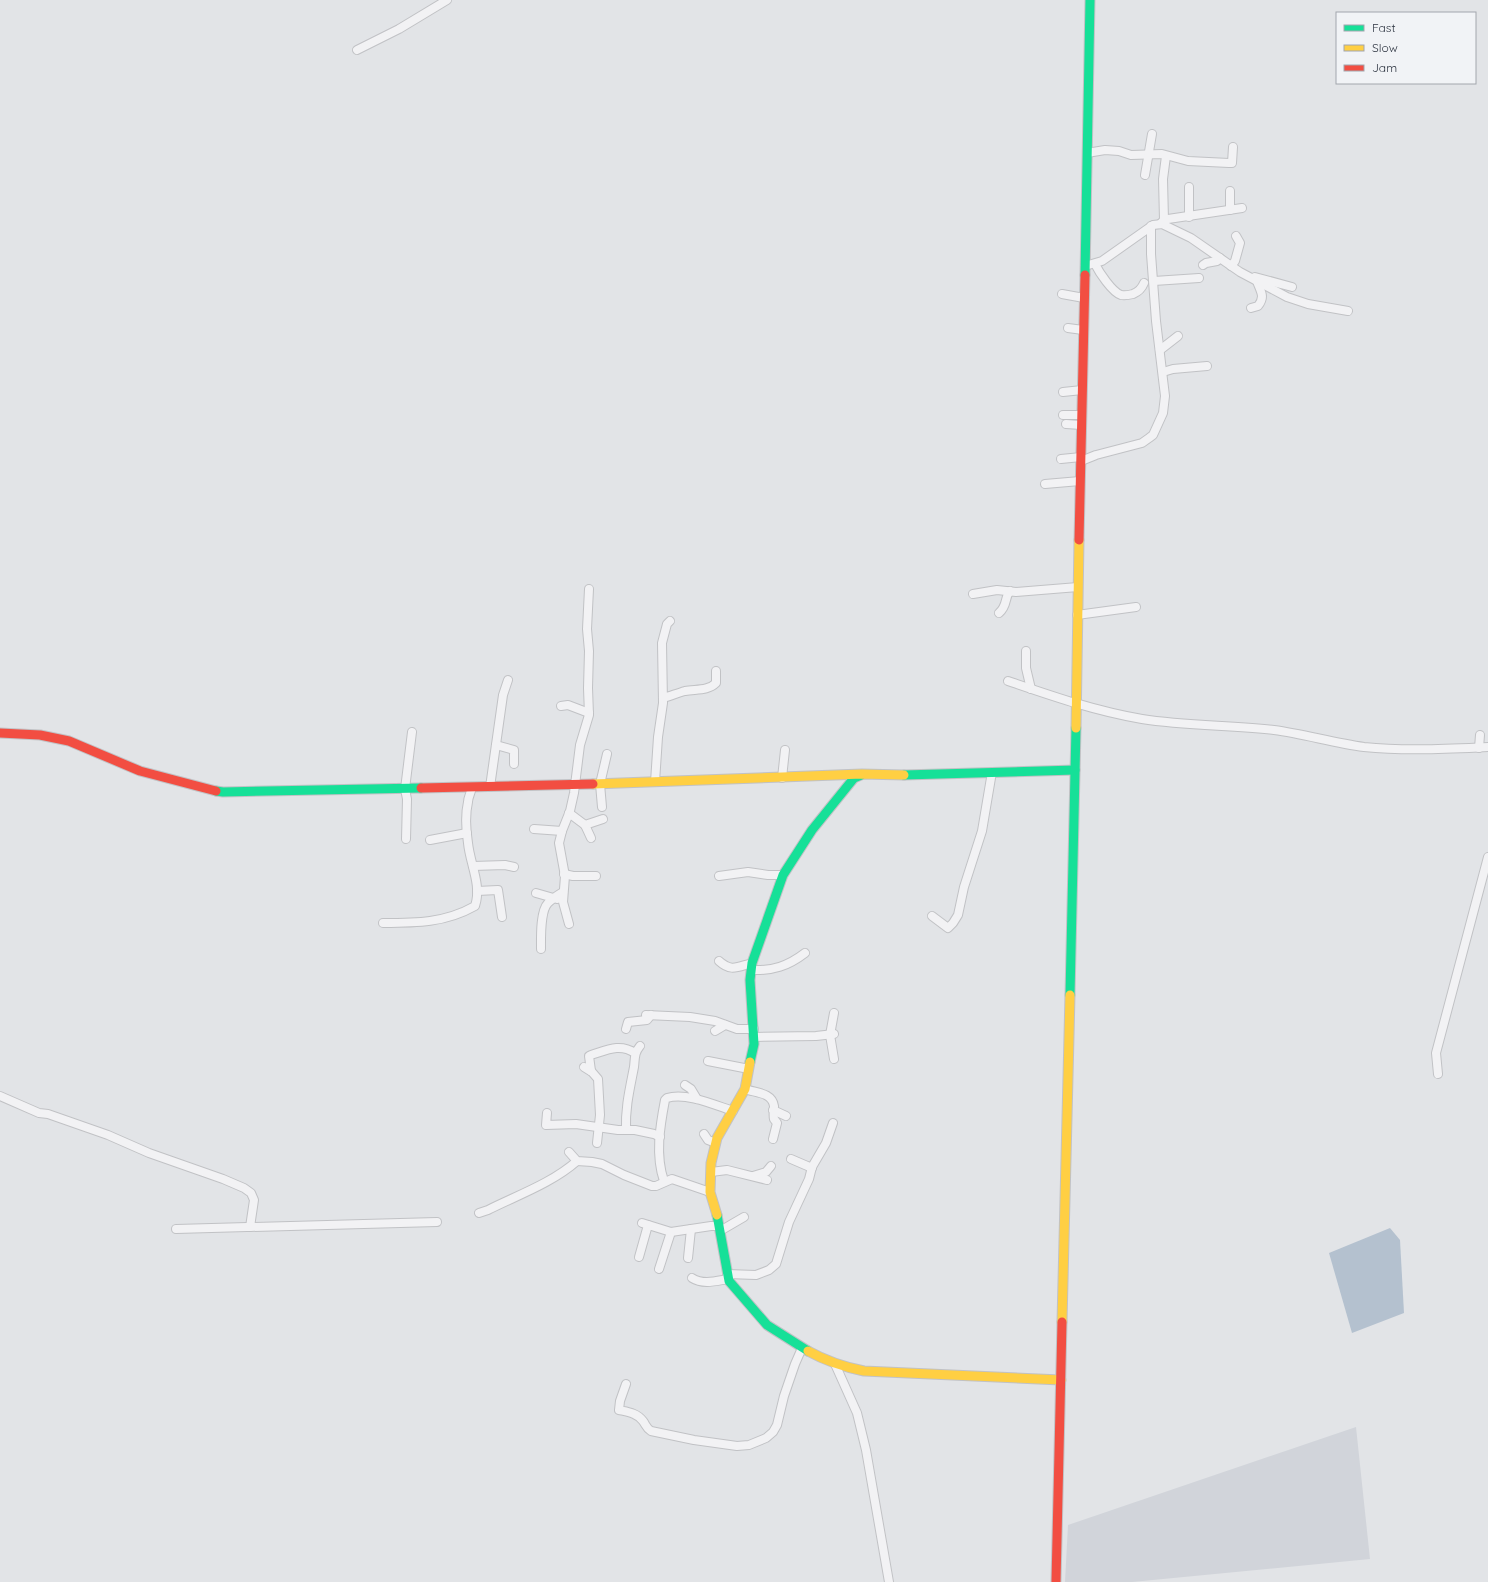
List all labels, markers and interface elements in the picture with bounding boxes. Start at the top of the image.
legend [1336,12,1476,84]
text: Fast [1372,20,1396,35]
text: Slow [1372,40,1398,55]
text: Jam [1372,60,1397,75]

